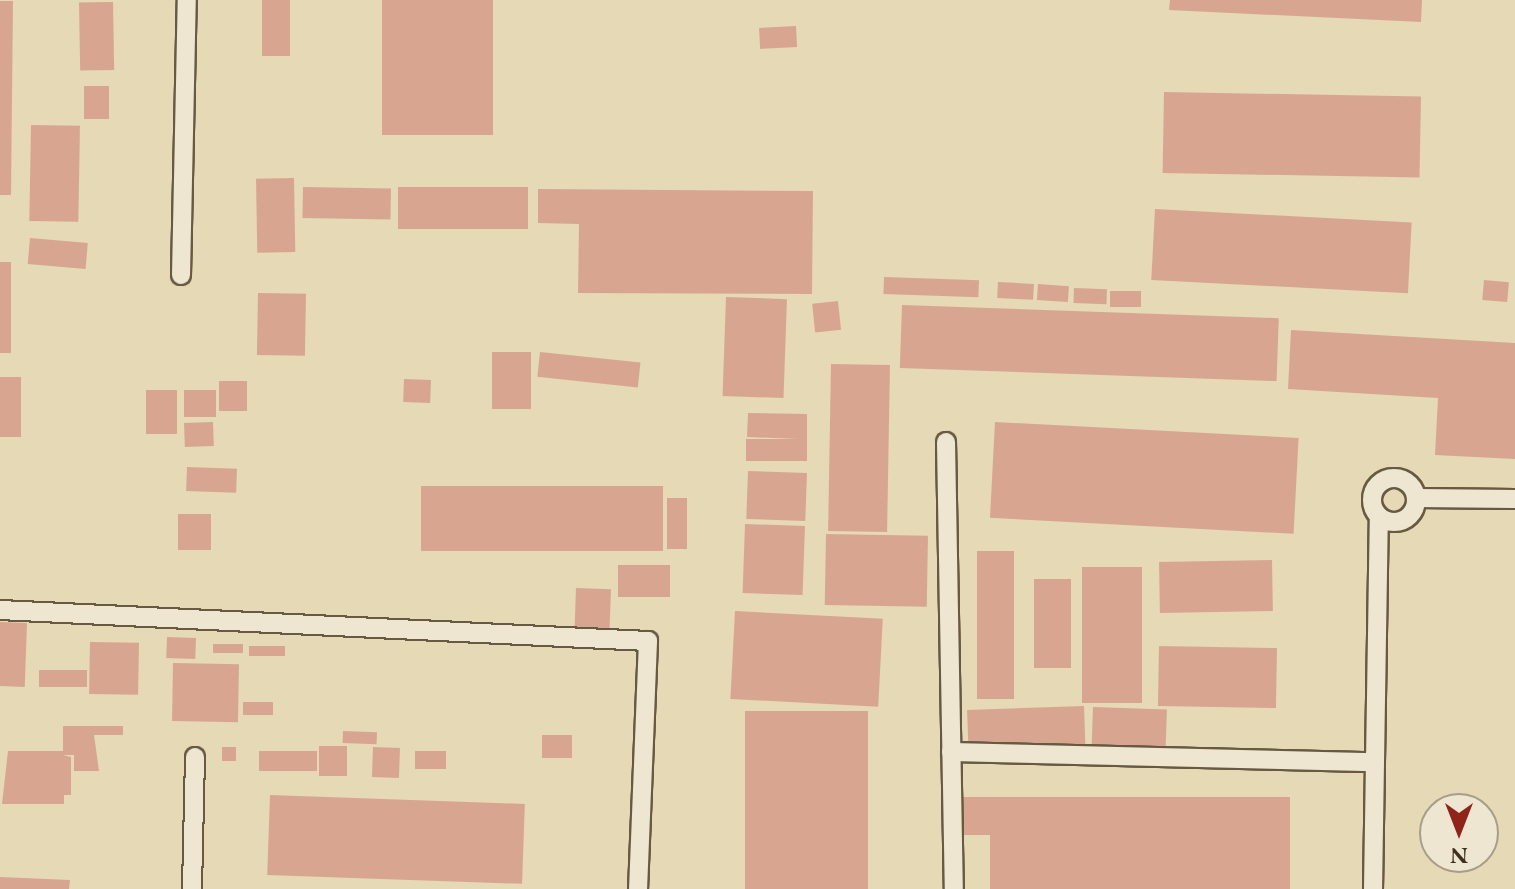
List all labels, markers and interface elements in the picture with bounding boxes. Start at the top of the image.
north arrow [1419,793,1499,873]
text: N [1450,841,1468,870]

